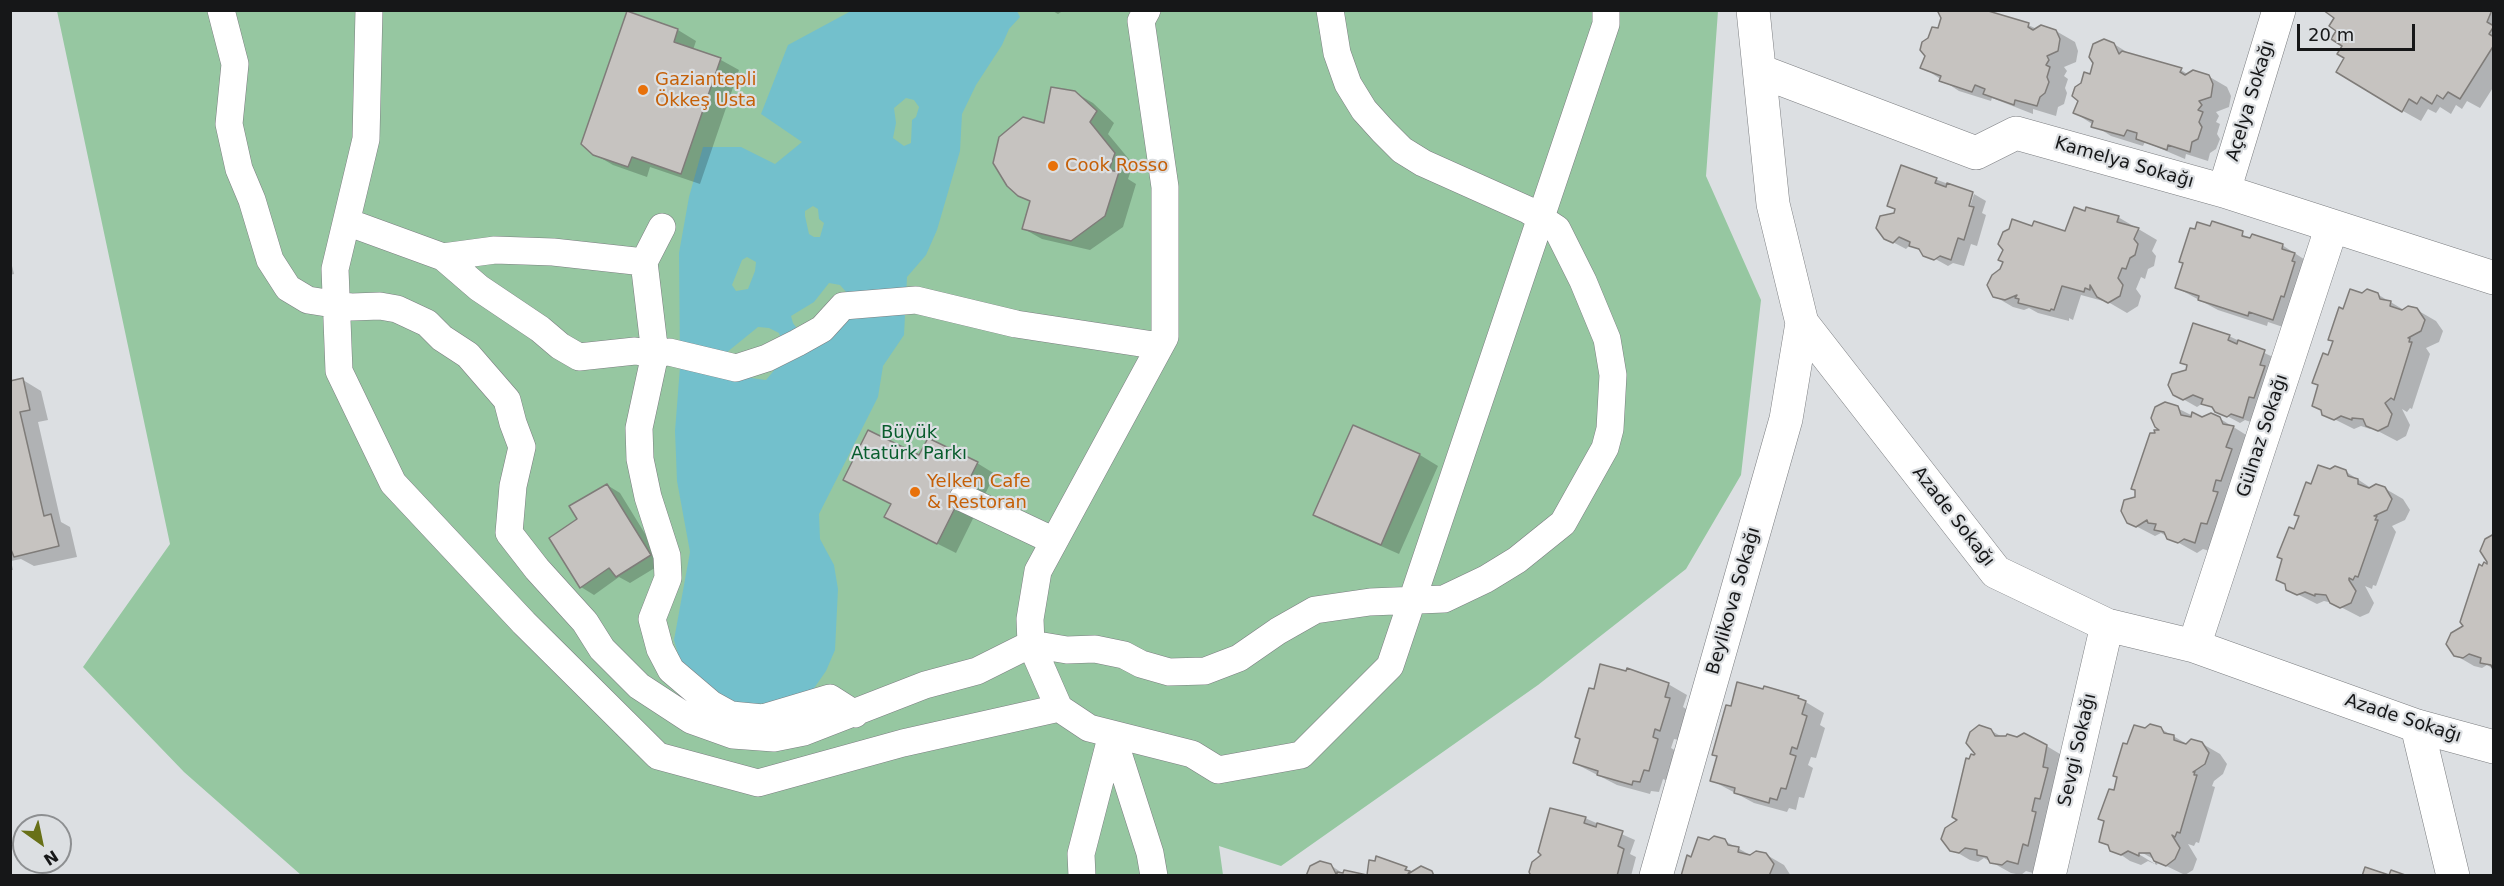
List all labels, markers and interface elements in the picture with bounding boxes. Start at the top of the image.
scale bar [2300,12,2418,50]
text: 20 m [2308,24,2354,45]
street label: Açelya Sokağı [2222,38,2280,164]
place label: Gaziantepli Ökkeş Usta [655,69,756,112]
marker: Gaziantepli Ökkeş Usta [636,83,650,97]
street label: Kamelya Sokağı [2052,133,2196,193]
place label: Cook Rosso [1065,155,1168,177]
marker: Cook Rosso [1046,159,1060,173]
street label: Gülnaz Sokağı [2233,372,2293,500]
park label: Büyük Atatürk Parkı [851,422,967,464]
street label: Azade Sokağı [1907,463,1999,571]
place label: Yelken Cafe & Restoran [927,471,1031,514]
marker: Yelken Cafe & Restoran [908,485,922,499]
street label: Beylikova Sokağı [1703,525,1765,677]
street label: Azade Sokağı [2342,690,2464,748]
street label: Sevgi Sokağı [2055,691,2101,809]
north arrow [12,814,72,874]
text: N [40,846,62,869]

